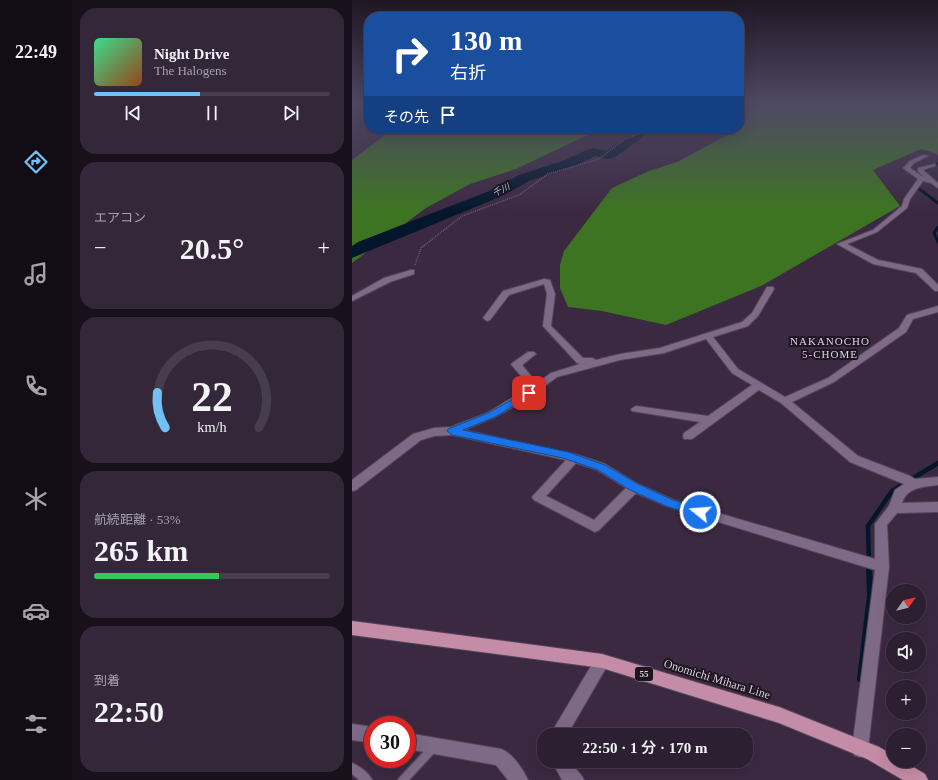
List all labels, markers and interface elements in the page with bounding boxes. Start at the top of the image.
text: 130 m [450,25,522,56]
icon: right [384,28,436,80]
text: 22:49 [15,42,57,62]
text: Night Drive [154,46,229,62]
text: The Halogens [154,63,227,78]
text: 右折 [450,63,486,83]
icon: previous [122,102,144,124]
icon: pause [201,102,223,124]
icon: next [280,102,302,124]
icon: arrive [437,104,459,126]
text: その先 [384,109,429,125]
icon: directions [22,148,50,176]
water label: 千川 [491,181,512,199]
text: エアコン [94,210,146,225]
text: 20.5° [180,232,244,265]
text: − [94,235,106,260]
text: + [318,235,330,260]
icon: music [22,260,50,288]
district label: NAKANOCHO 5-CHOME [790,335,870,360]
icon: phone [22,372,50,400]
text: 22 [191,374,233,420]
pin [512,376,546,410]
icon: arrive [518,382,540,404]
text: km/h [197,419,227,435]
icon: climate [22,485,50,513]
position arrow [679,491,721,533]
text: 航続距離 · 53% [94,512,181,527]
text: 265 km [94,534,188,567]
north arrow [886,584,926,624]
map controls [886,584,926,768]
icon: car [22,597,50,625]
button: sound [886,632,926,672]
street label: Onomichi Mihara Line [662,656,772,702]
road number: 55 [635,667,653,681]
text: 到着 [94,673,120,688]
button: + [886,680,926,720]
text: 22:50 [94,695,164,728]
icon: filters [22,710,50,738]
speed limit sign: 30 [364,716,416,768]
button: − [886,728,926,768]
text: 22:50 · 1 分 · 170 m [583,740,708,756]

